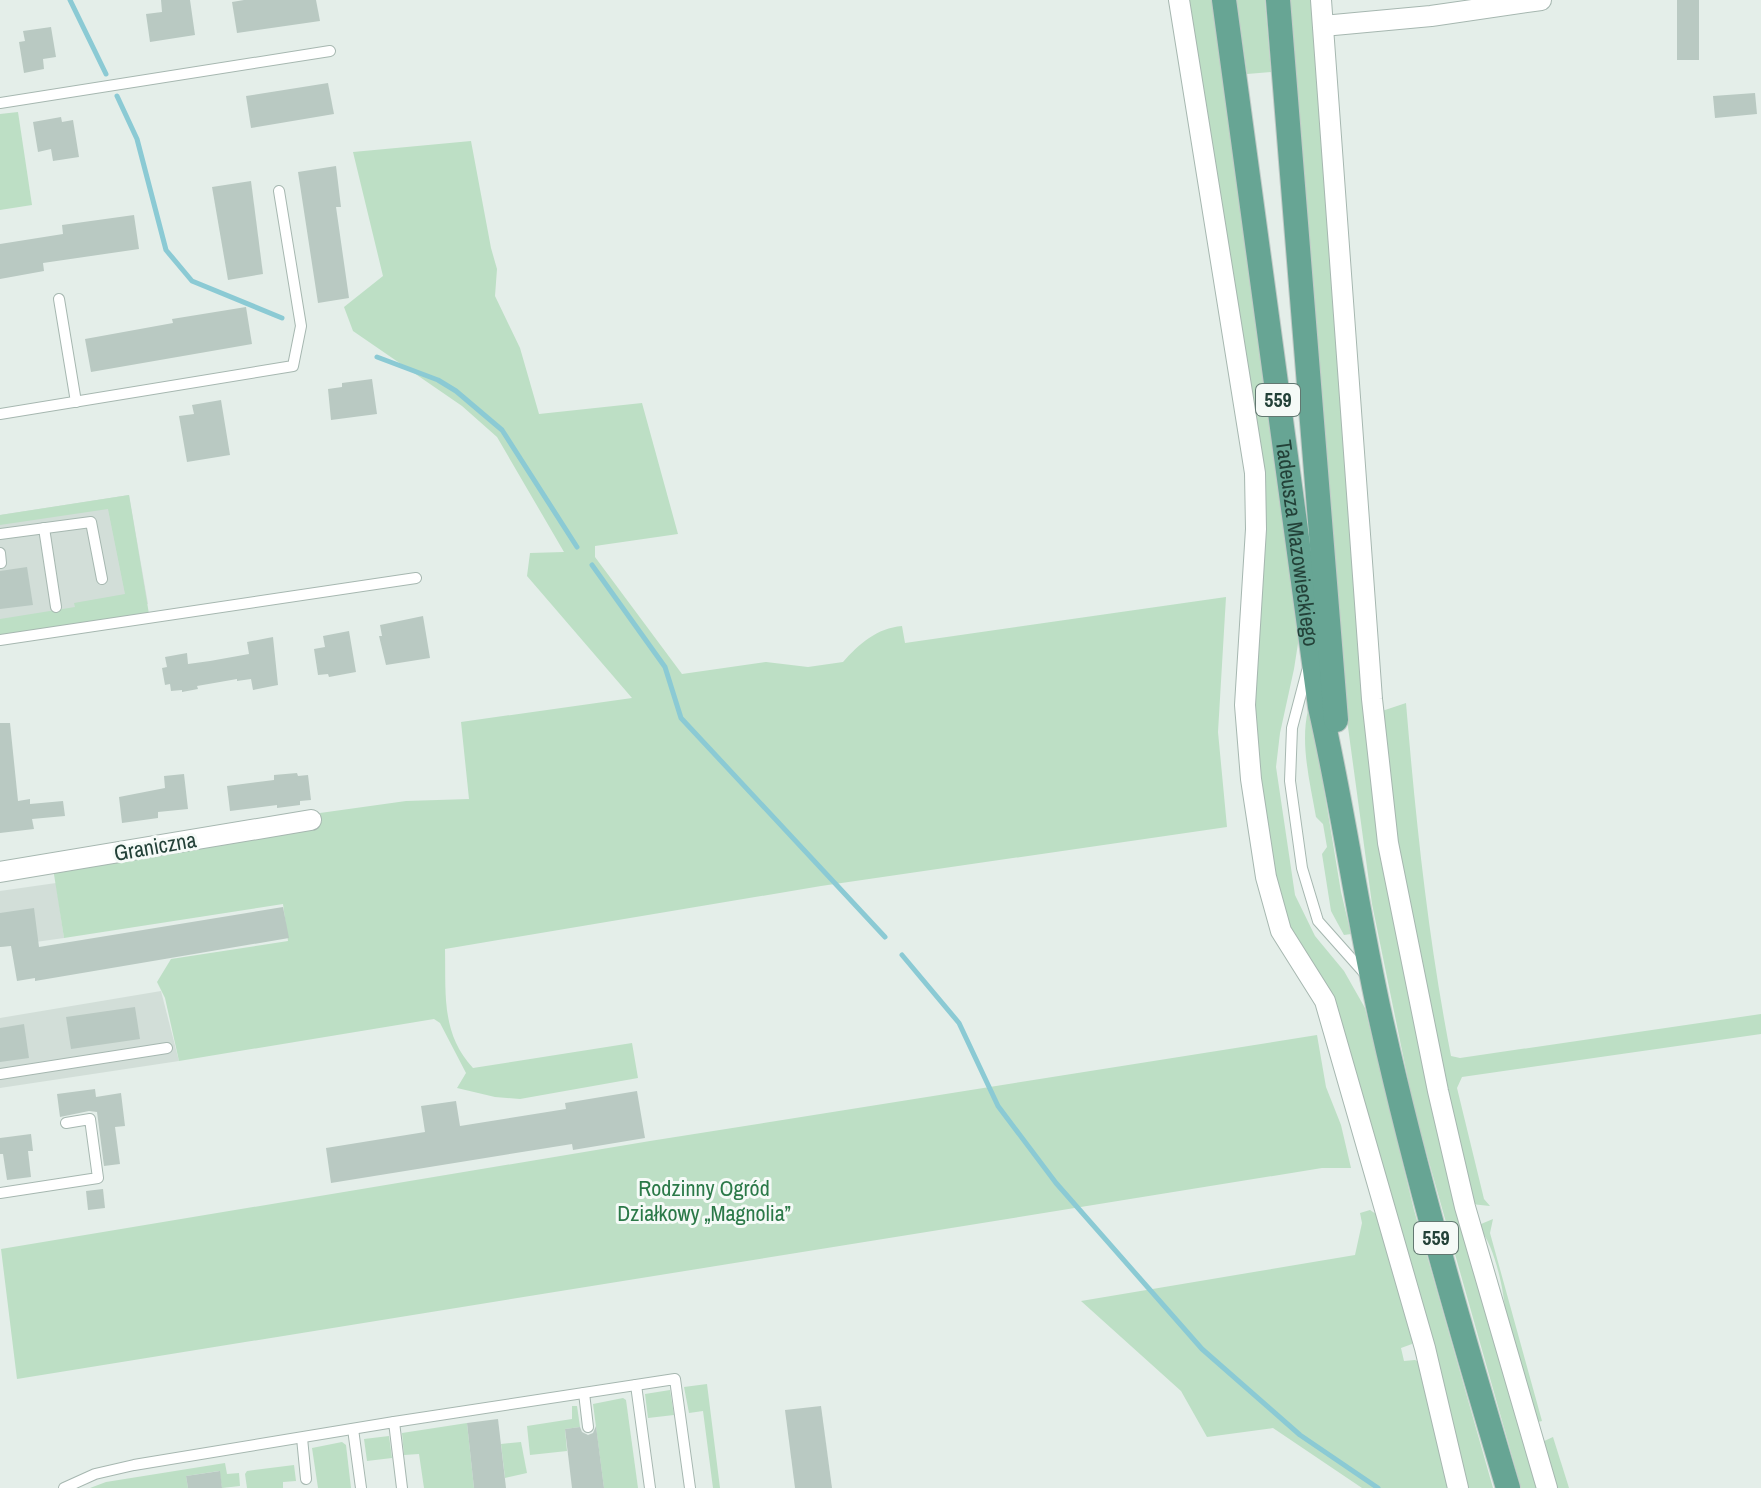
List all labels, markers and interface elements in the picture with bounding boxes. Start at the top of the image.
road number: 559 [1256,384,1300,416]
street label: Tadeusza Mazowieckiego [1269,438,1327,648]
street label: Graniczna [111,824,199,868]
park label: Rodzinny Ogród Działkowy „Magnolia” [617,1173,791,1228]
road number: 559 [1414,1222,1458,1254]

